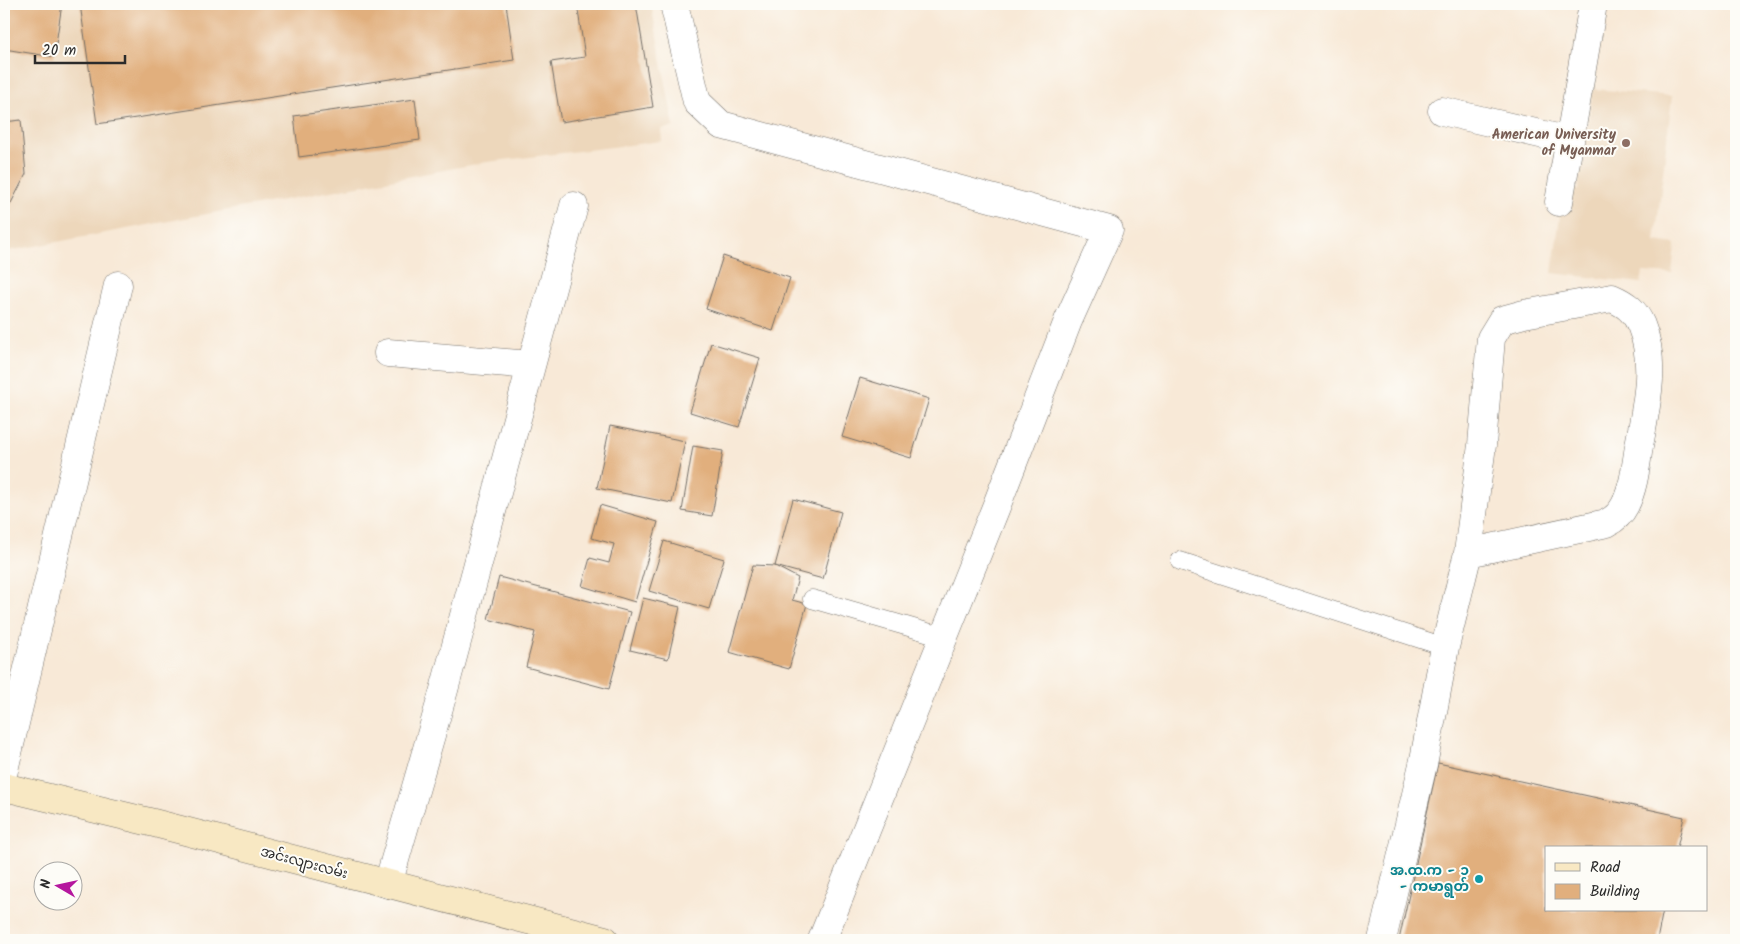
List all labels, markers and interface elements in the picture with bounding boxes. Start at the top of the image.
scale bar [35,32,125,64]
text: 20 m [42,39,76,63]
place label: American University of Myanmar [1492,124,1617,162]
marker: American University of Myanmar [1620,137,1632,149]
street label: အင်းလျားလမ်း [258,841,350,885]
legend [1545,846,1708,912]
text: Road [1590,856,1621,880]
place label: အ.ထ.က - ၁ - ကမာရွတ် [1390,860,1469,898]
north arrow [32,862,82,912]
marker: အ.ထ.က - ၁ - ကမာရွတ် [1473,873,1485,885]
text: N [35,878,58,890]
text: Building [1590,880,1640,904]

